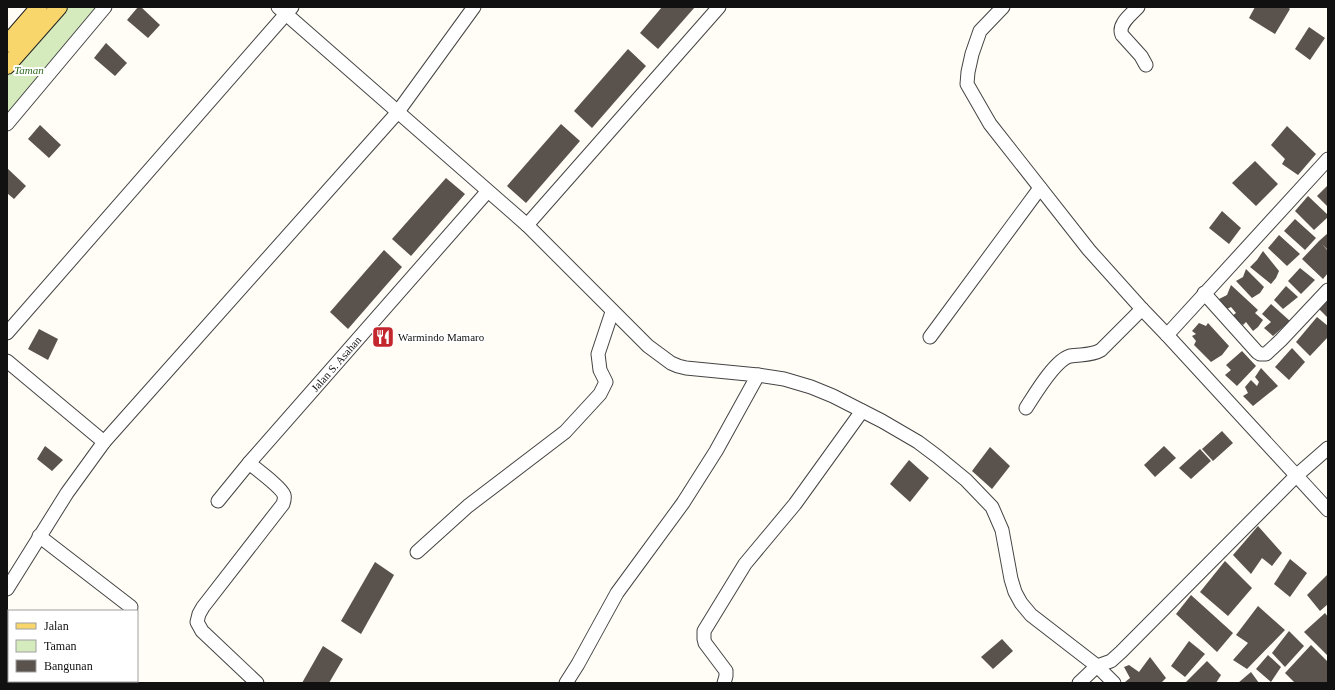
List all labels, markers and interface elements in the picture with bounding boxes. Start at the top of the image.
park label: Taman [14,64,44,76]
restaurant icon: Warmindo Mamaro [370,324,396,350]
place label: Warmindo Mamaro [398,331,485,343]
street label: Jalan S. Asahan [309,333,364,394]
legend [8,610,138,682]
text: Jalan [44,619,69,633]
text: Taman [44,639,76,653]
text: Bangunan [44,659,93,673]

